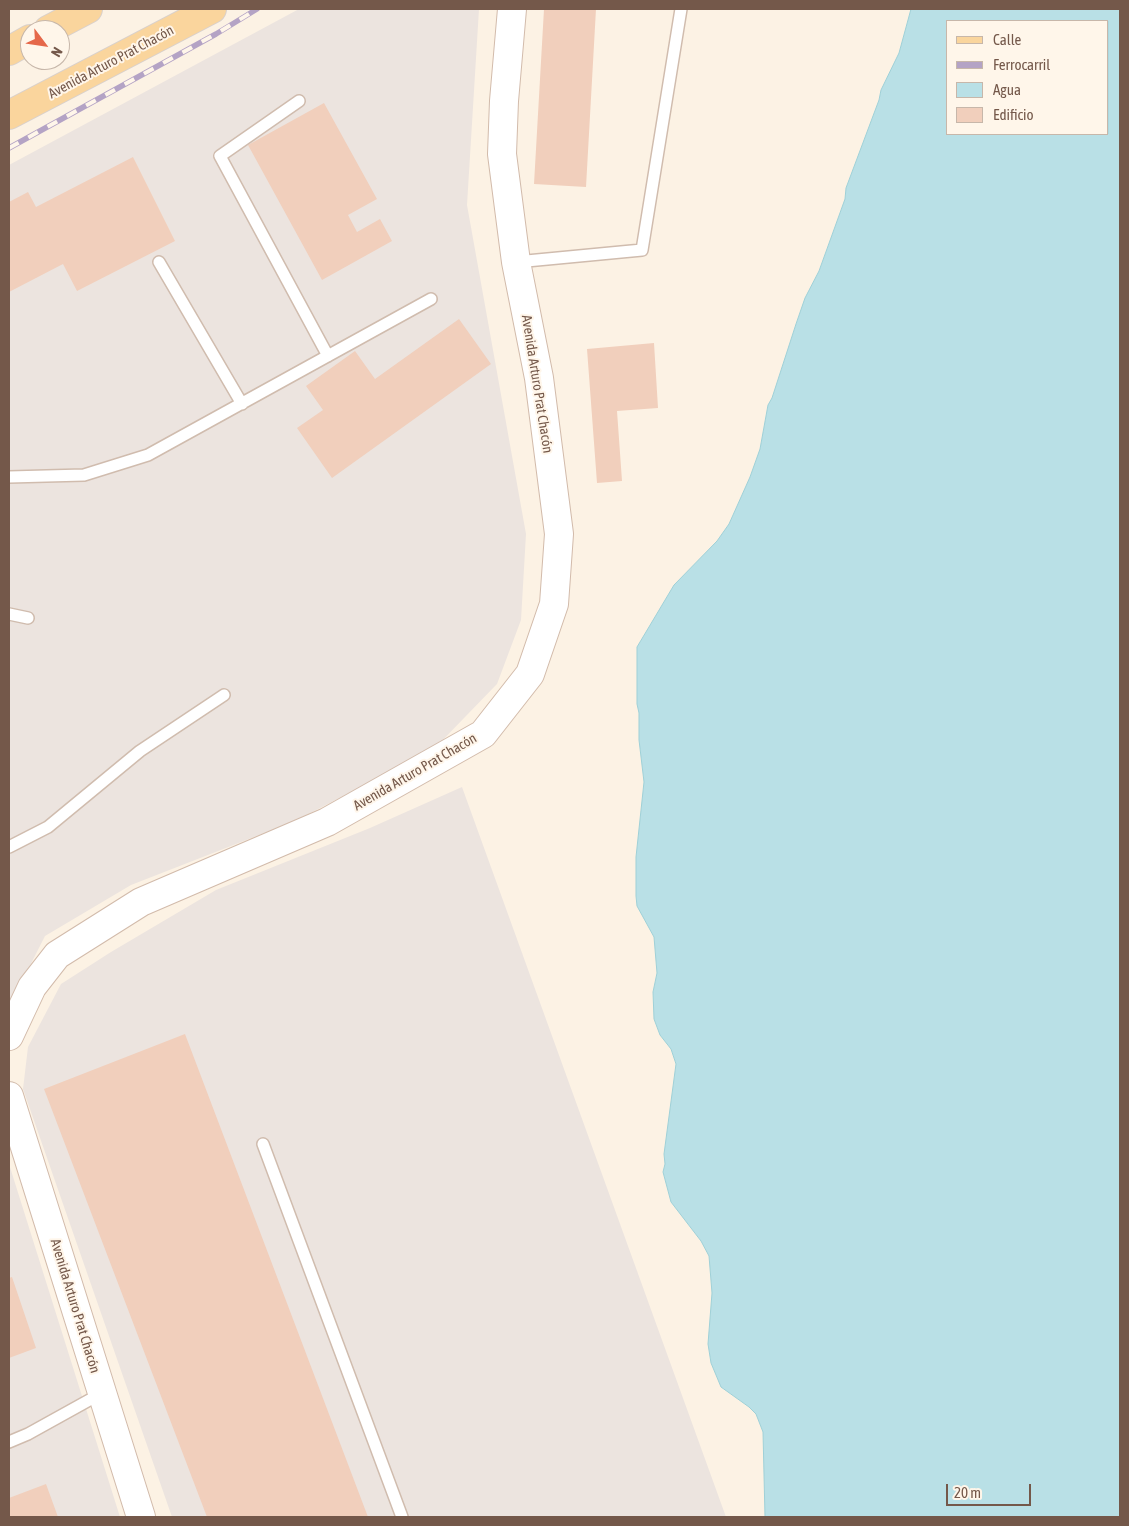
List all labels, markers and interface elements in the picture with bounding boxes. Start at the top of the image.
north arrow [20,20,70,70]
legend [946,20,1109,135]
street label: Avenida Arturo Prat Chacón [45,22,177,102]
text: Calle [993,31,1021,48]
text: N [48,45,66,60]
text: Ferrocarril [993,56,1050,73]
text: Agua [993,81,1021,98]
text: Edificio [993,106,1034,123]
street label: Avenida Arturo Prat Chacón [518,314,556,454]
street label: Avenida Arturo Prat Chacón [350,730,480,814]
street label: Avenida Arturo Prat Chacón [47,1237,103,1375]
scale bar [949,1474,1034,1506]
text: 20 m [954,1484,981,1501]

